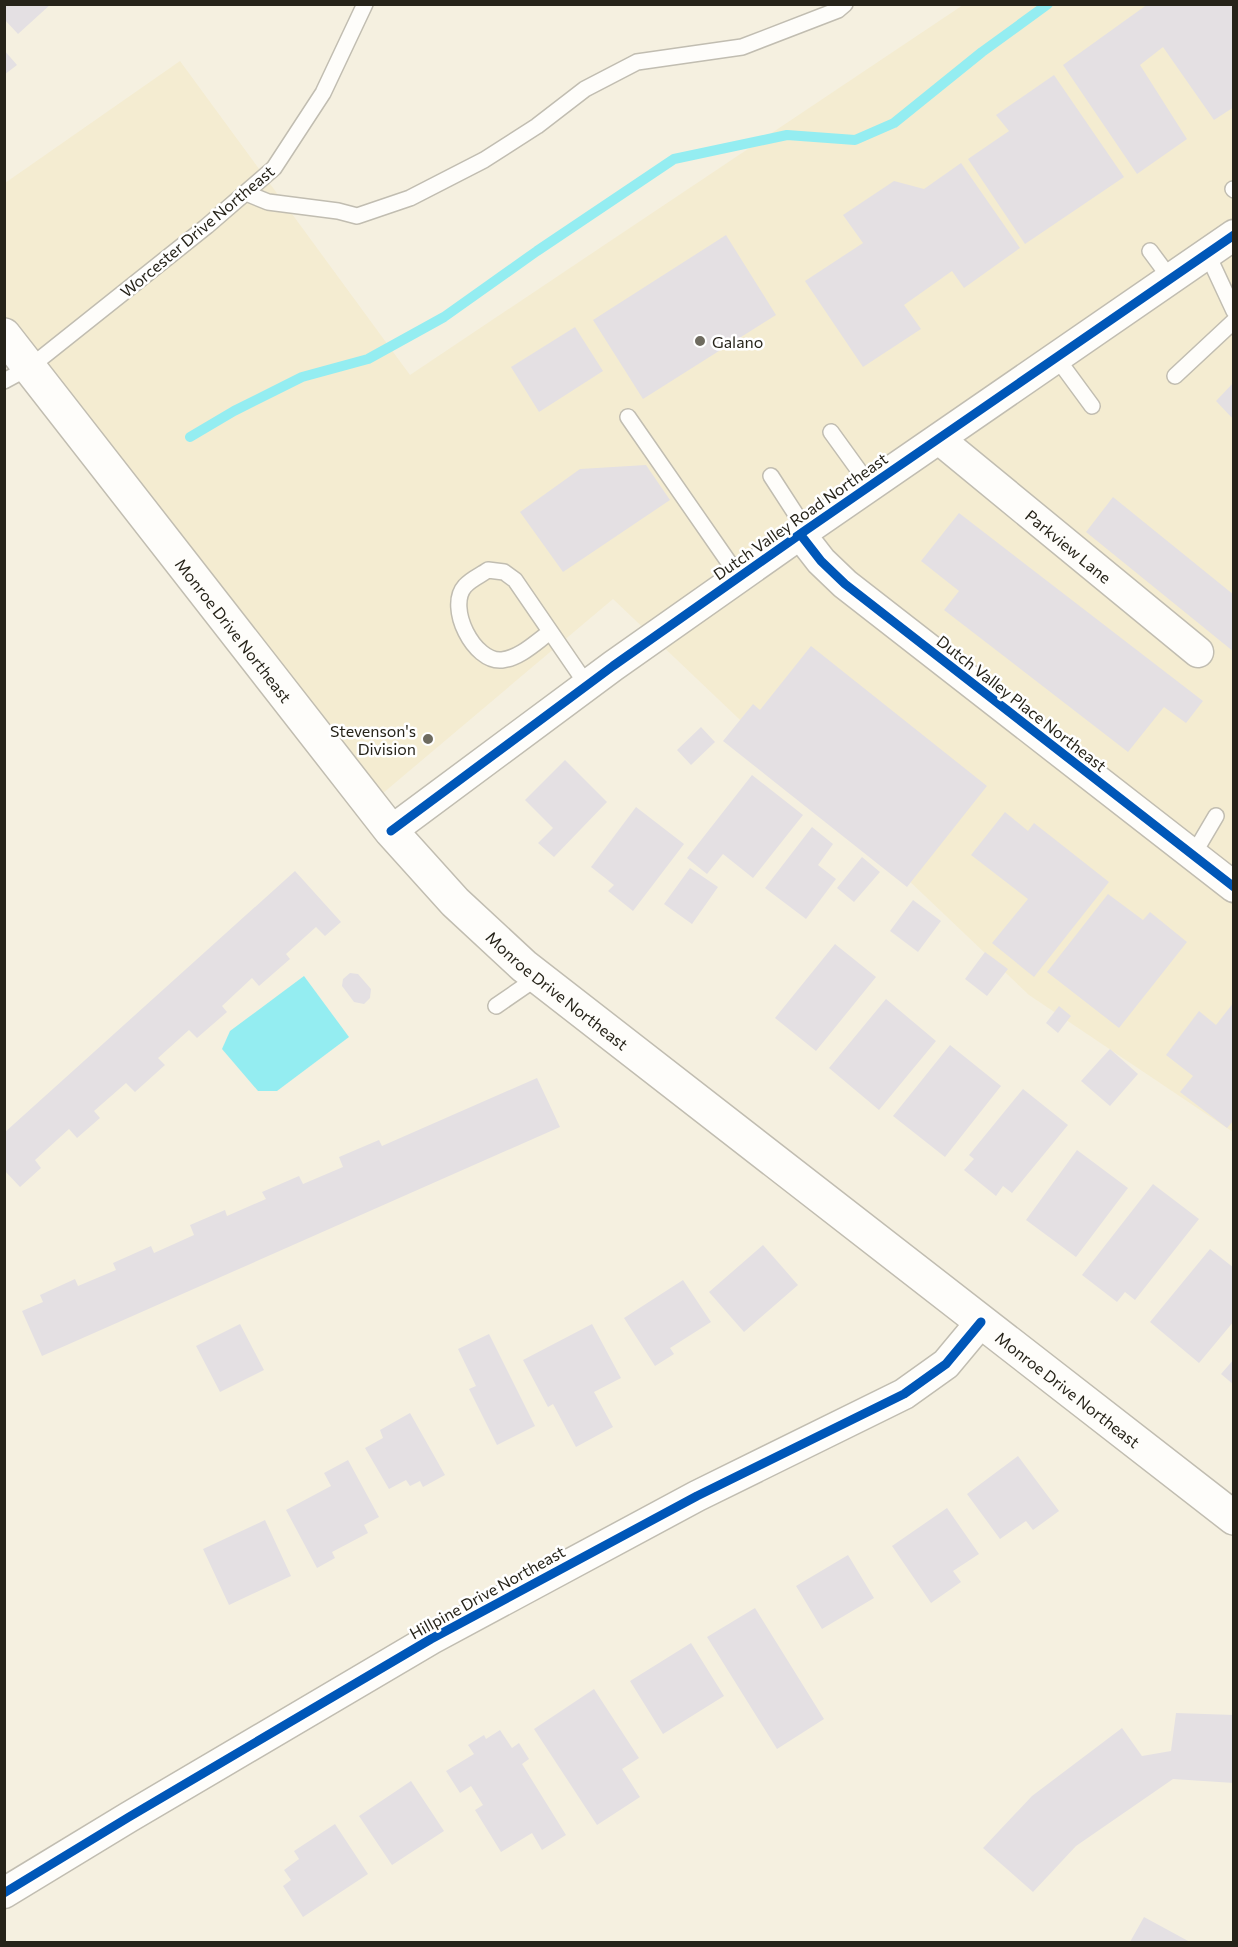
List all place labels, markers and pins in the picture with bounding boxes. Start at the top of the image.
place label: Galano [712,332,763,351]
marker: Galano [693,334,707,348]
place label: Stevenson's Division [330,721,416,758]
marker: Stevenson's Division [421,732,435,746]

